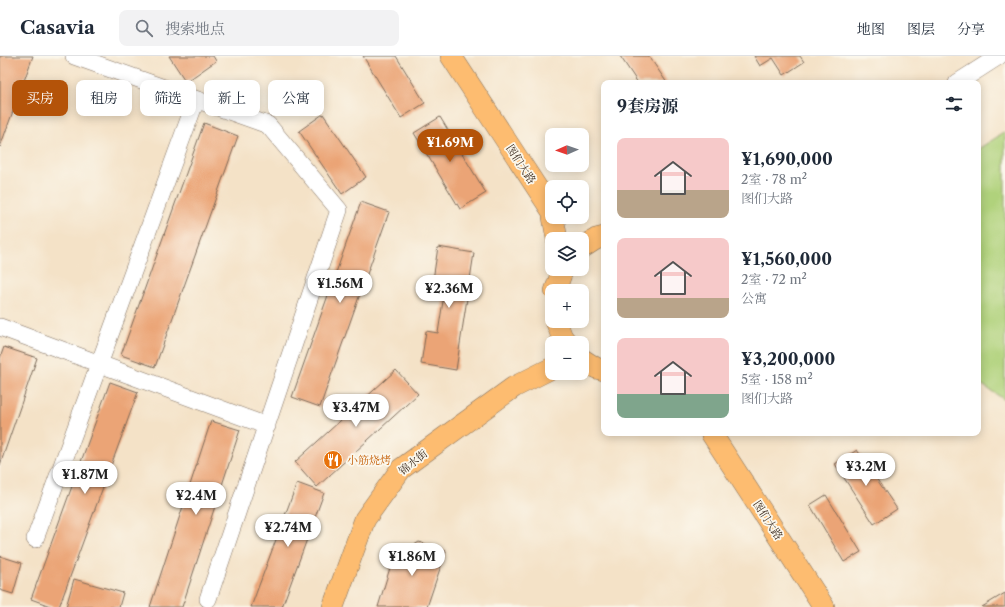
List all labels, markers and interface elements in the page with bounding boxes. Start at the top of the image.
search box [119,10,399,46]
text: Casavia [20,16,95,39]
icon: search [133,17,155,39]
text: 搜索地点 [165,19,225,38]
text: 地图 [857,20,885,38]
text: 图层 [907,20,935,38]
text: 分享 [957,20,985,38]
chip: 买房 [12,80,68,116]
chip: 租房 [76,80,132,116]
chip: 筛选 [140,80,196,116]
chip: 新上 [204,80,260,116]
chip: 公寓 [268,80,324,116]
icon: filters [943,93,965,115]
text: 9套房源 [617,96,678,116]
north arrow [545,128,589,172]
map controls [545,128,589,380]
pin: ¥1.69M [417,129,483,163]
text: ¥1.69M [426,134,474,150]
street label: 图们大路 [503,142,539,186]
text: ¥1,690,000 [741,149,833,169]
icon: home [649,154,697,202]
text: 2室 · 78 m² [741,171,807,187]
button: locate [545,180,589,224]
text: 图们大路 [741,190,793,206]
button: layers [545,232,589,276]
text: ¥1,560,000 [741,249,832,269]
icon: home [649,254,697,302]
pin: ¥1.56M [307,270,373,304]
text: 2室 · 72 m² [741,271,807,287]
text: ¥1.56M [316,275,364,291]
pin: ¥2.36M [416,275,482,309]
text: ¥2.36M [424,280,474,296]
button: + [545,284,589,328]
text: 公寓 [741,290,767,306]
button: − [545,336,589,380]
text: ¥3,200,000 [741,349,835,369]
icon: home [649,354,697,402]
text: 5室 · 158 m² [741,371,813,387]
text: 图们大路 [741,390,793,406]
pin: ¥3.47M [323,394,389,428]
text: ¥3.47M [332,399,380,415]
street label: 锦水街 [396,446,430,478]
restaurant icon: 小筋烧烤 [322,449,344,471]
place label: 小筋烧烤 [347,453,391,467]
pin: ¥3.2M [838,453,894,487]
text: ¥3.2M [845,458,887,474]
pin: ¥1.87M [52,461,118,495]
text: ¥1.87M [62,466,108,482]
pin: ¥2.4M [168,482,224,516]
text: ¥2.4M [175,487,217,503]
street label: 图们大路 [750,498,786,542]
pin: ¥2.74M [255,514,321,548]
text: ¥2.74M [264,519,312,535]
pin: ¥1.86M [379,543,445,577]
text: ¥1.86M [388,548,436,564]

